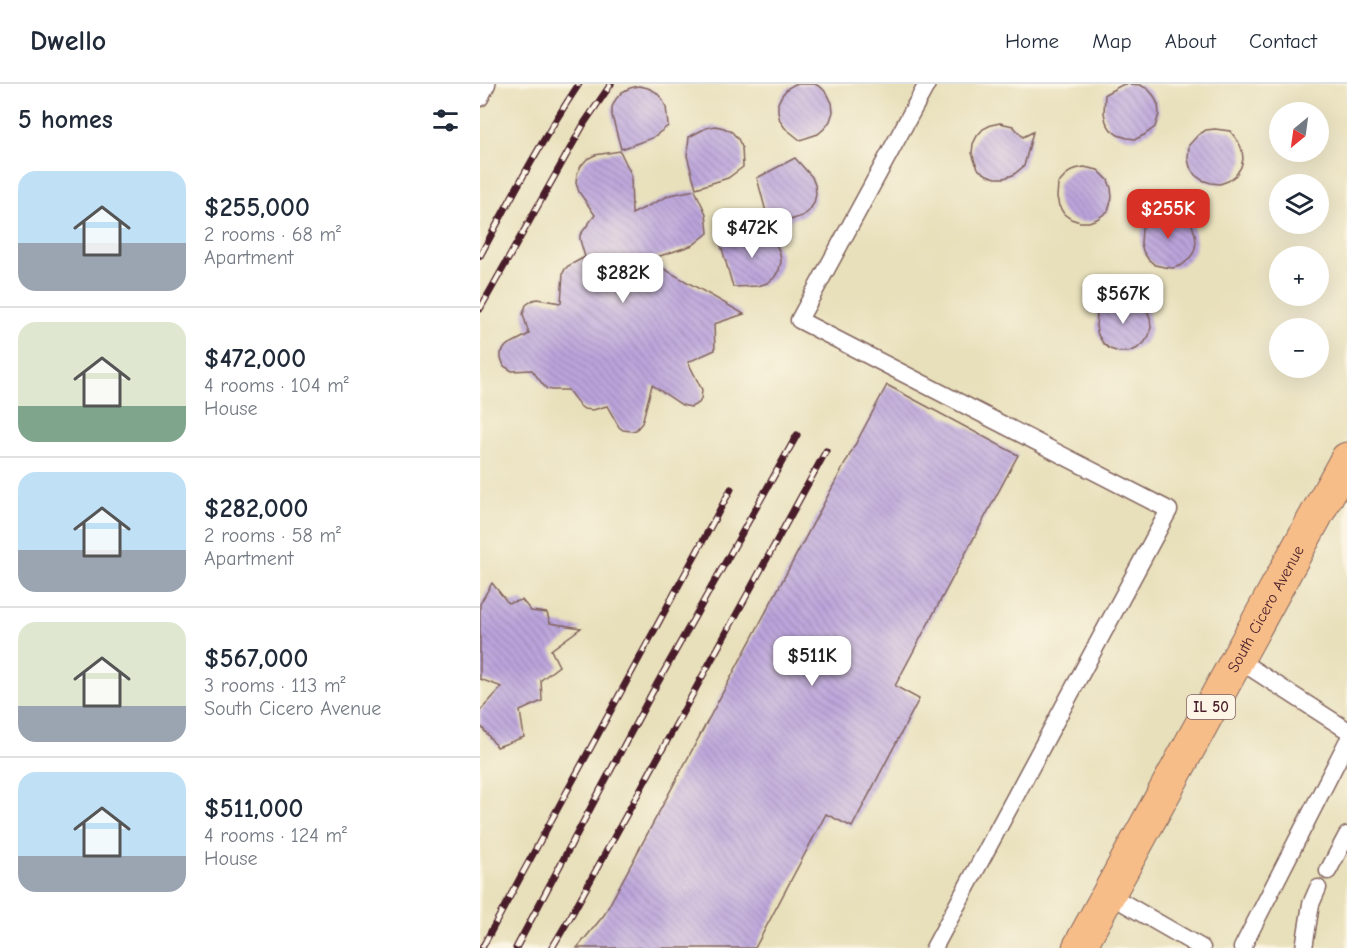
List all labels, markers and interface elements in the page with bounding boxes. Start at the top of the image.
text: Dwello [30,25,106,57]
text: Home [1005,29,1059,53]
text: Map [1092,29,1132,53]
text: About [1165,29,1216,53]
text: Contact [1249,29,1317,53]
north arrow [1269,102,1329,162]
map controls [1269,102,1329,378]
icon: filters [429,104,462,137]
text: 5 homes [18,105,113,135]
button: layers [1269,174,1329,234]
pin: $255K [1126,189,1210,240]
text: $255,000 [204,193,310,223]
icon: home [66,195,138,267]
text: $255K [1141,197,1195,220]
pin: $472K [710,208,794,259]
text: $472K [726,216,778,239]
text: 2 rooms · 68 m² [204,223,341,246]
text: Apartment [204,246,294,269]
button: + [1269,246,1329,306]
pin: $282K [581,253,665,304]
text: $282K [596,261,650,284]
pin: $567K [1081,274,1165,325]
text: $567K [1096,282,1150,305]
button: − [1269,318,1329,378]
text: $472,000 [204,344,306,374]
icon: home [66,346,138,418]
text: 4 rooms · 104 m² [204,374,349,397]
text: House [204,397,258,420]
text: $282,000 [204,494,308,524]
icon: home [66,496,138,568]
text: 2 rooms · 58 m² [204,524,341,547]
street label: South Cicero Avenue [1224,543,1308,676]
text: Apartment [204,547,294,570]
pin: $511K [770,636,854,687]
text: $567,000 [204,644,308,674]
text: $511K [787,644,837,667]
icon: home [66,646,138,718]
text: 3 rooms · 113 m² [204,674,345,697]
road number: IL 50 [1187,695,1235,719]
text: South Cicero Avenue [204,697,381,720]
text: $511,000 [204,794,303,824]
icon: home [66,796,138,868]
text: 4 rooms · 124 m² [204,824,347,847]
text: House [204,847,258,870]

